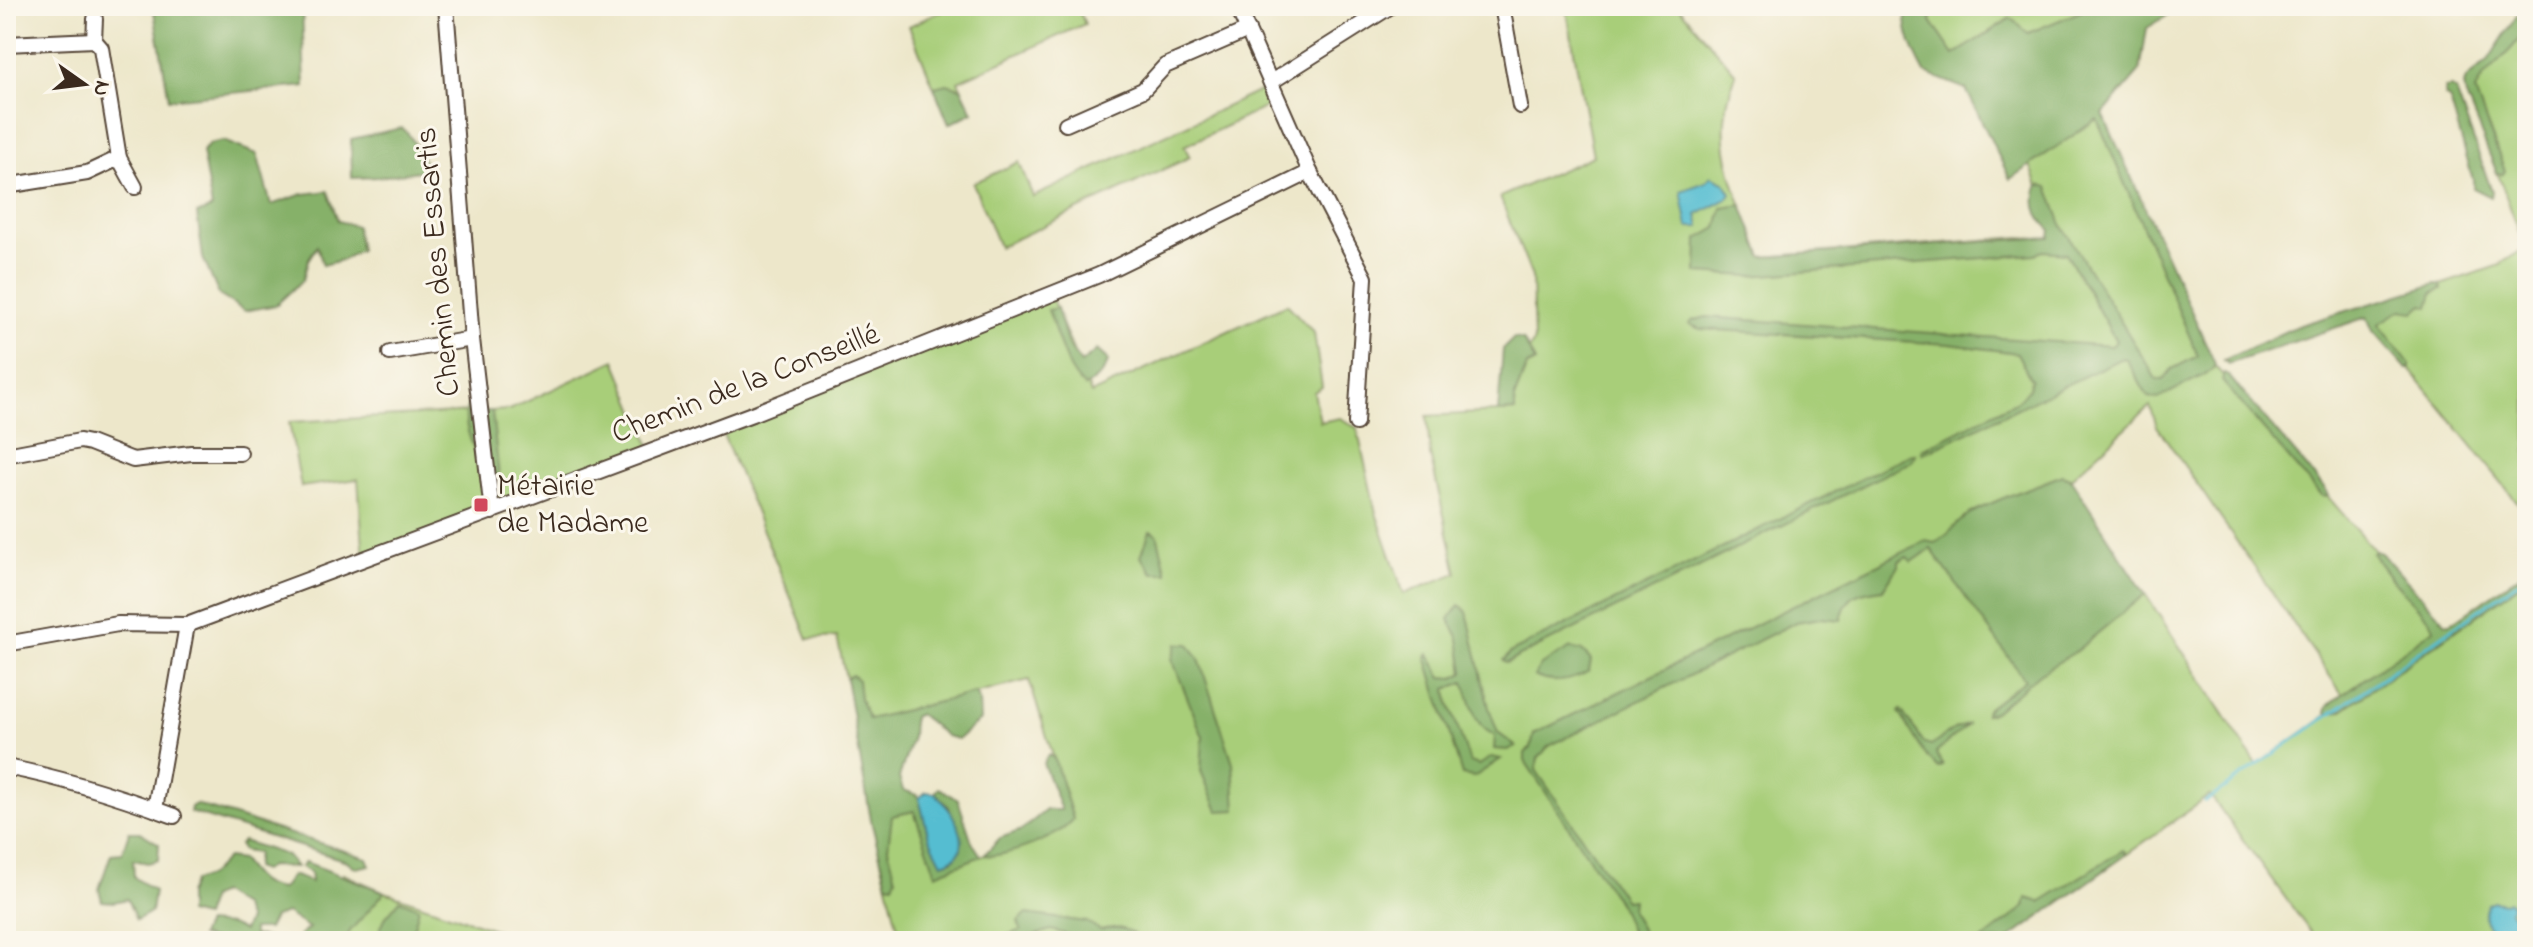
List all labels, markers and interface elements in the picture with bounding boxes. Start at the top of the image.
north arrow [44,44,124,124]
text: N [83,77,118,99]
street label: Chemin des Essartis [404,125,474,399]
street label: Chemin de la Conseillé [605,312,888,458]
place label: Métairie de Madame [497,464,649,548]
marker: Métairie de Madame [472,496,490,514]

